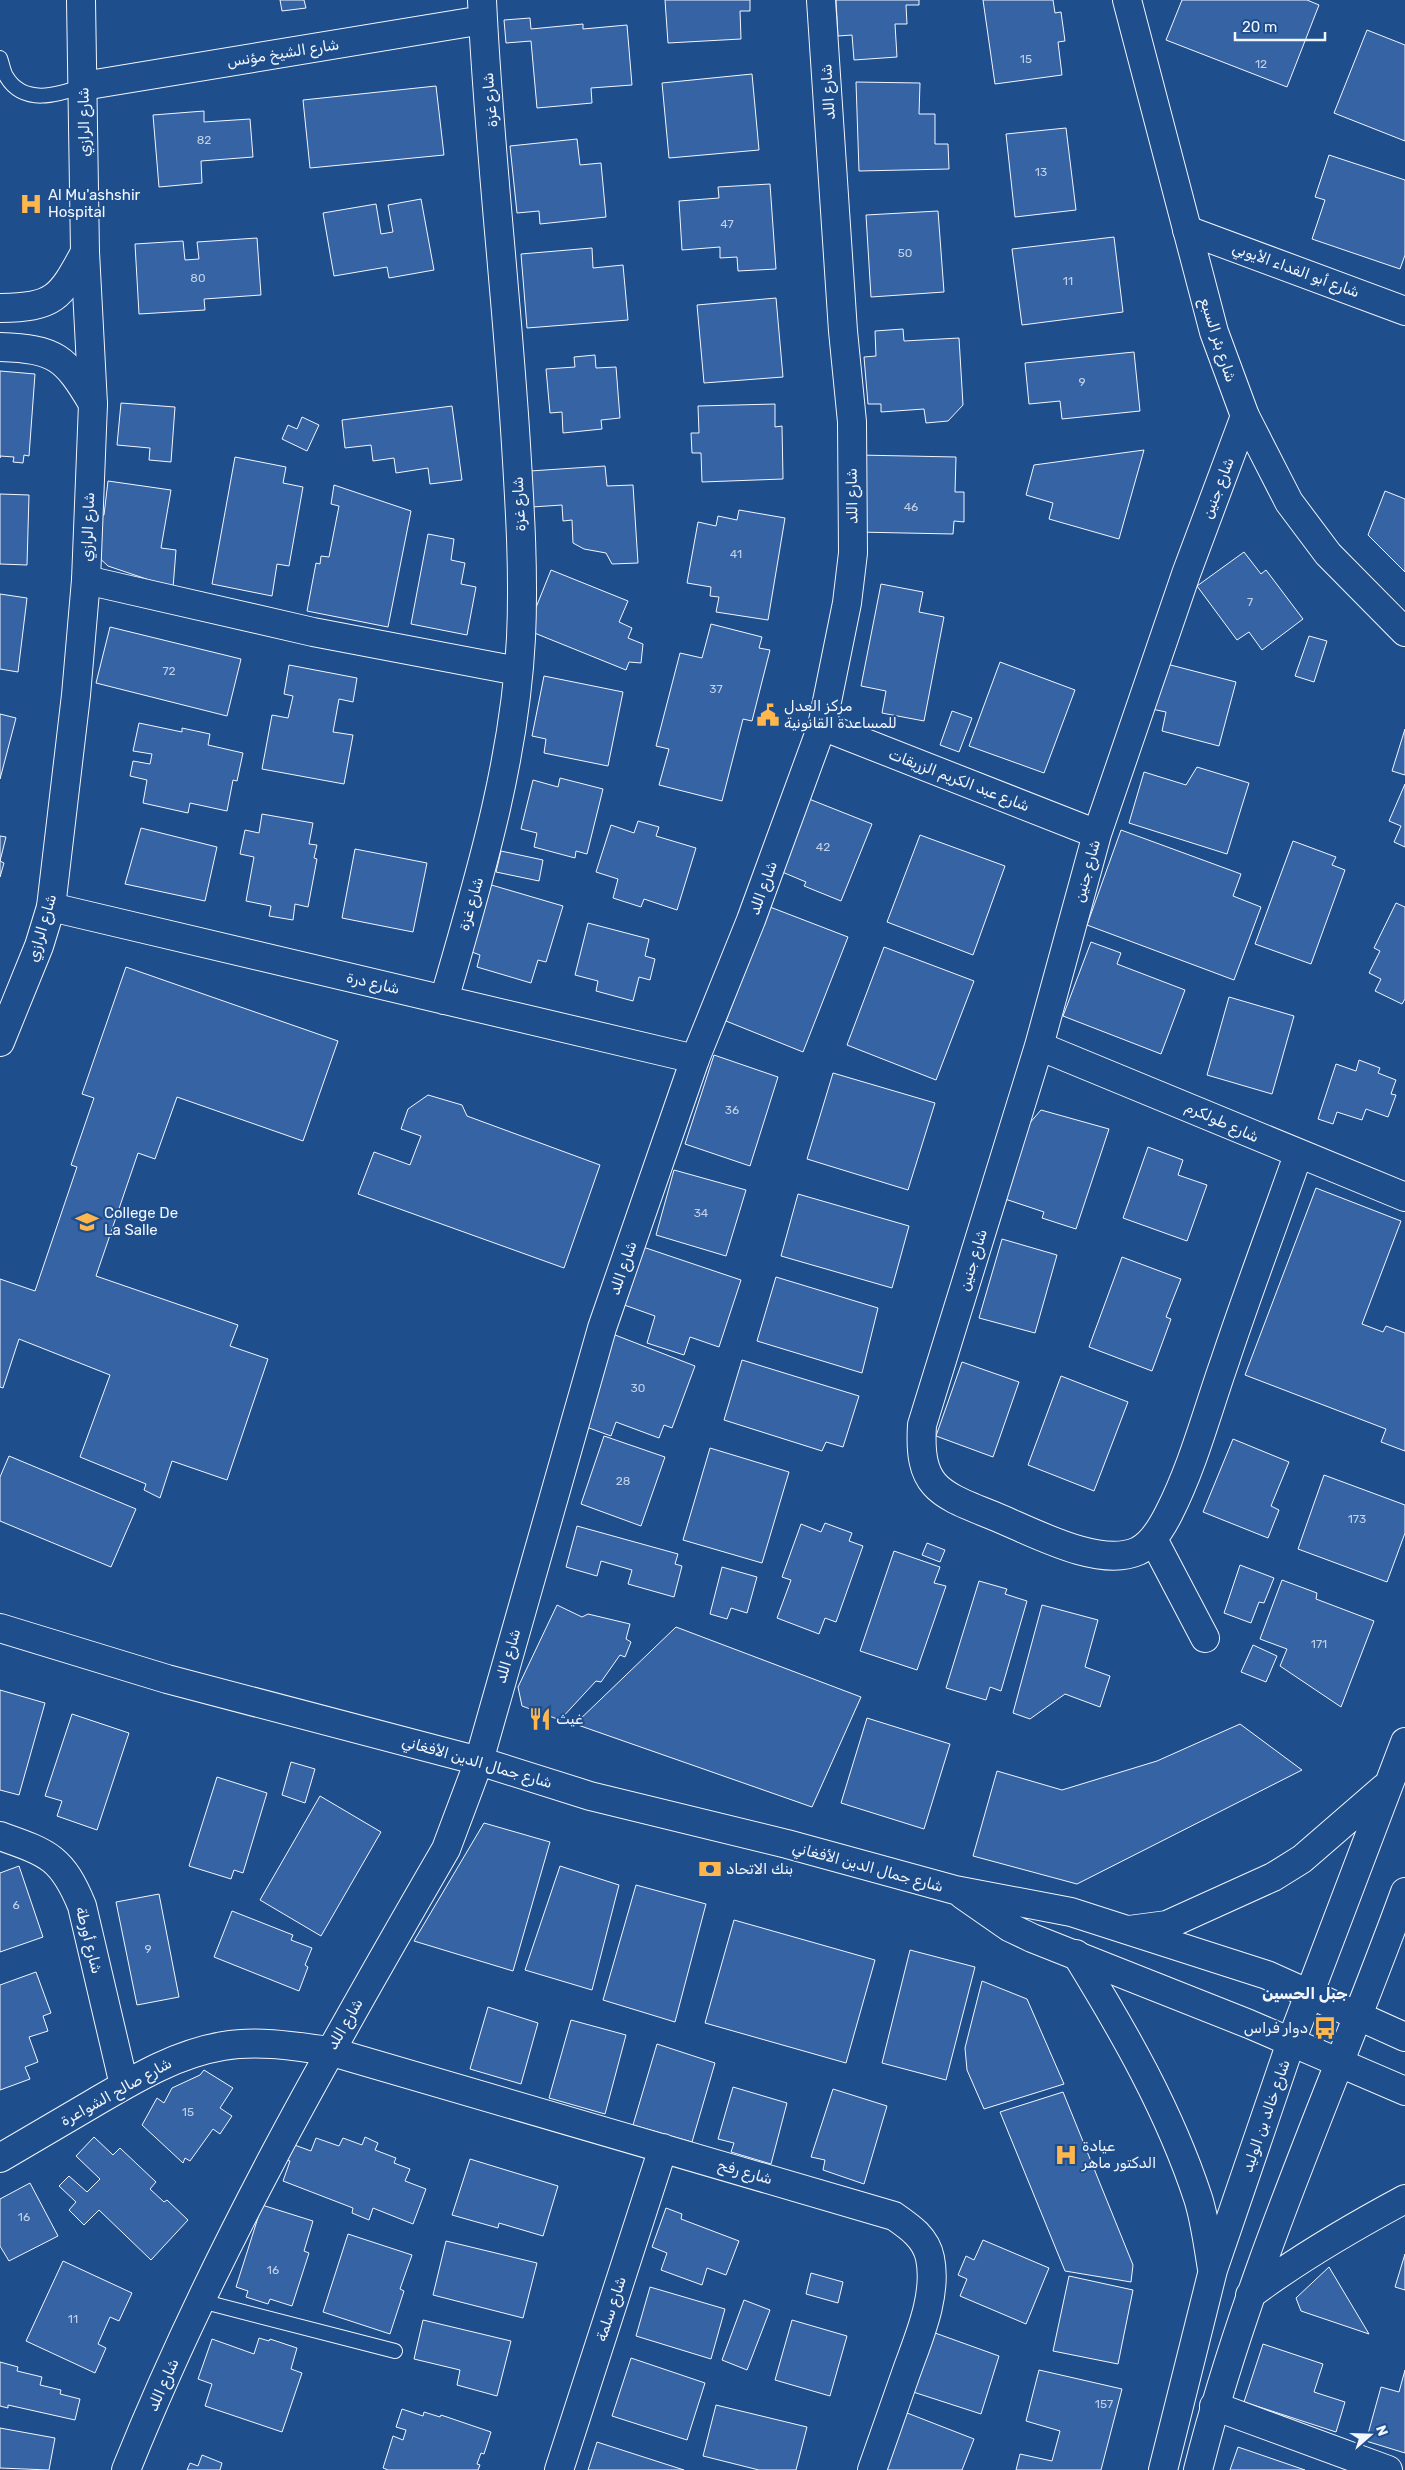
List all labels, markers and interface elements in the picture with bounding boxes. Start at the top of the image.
scale bar [1235,10,1325,42]
text: 20 m [1242,18,1277,36]
street label: شارع الشيخ مؤنس [226,35,341,73]
house number: 15 [1020,52,1032,66]
house number: 12 [1255,57,1267,71]
street label: شارع اللد [817,63,841,121]
street label: شارع غزة [479,72,503,128]
street label: شارع الرازي [74,87,96,157]
house number: 82 [197,133,211,147]
house number: 13 [1035,165,1047,179]
place label: Al Mu'ashshir Hospital [48,186,141,221]
hospital icon: Al Mu'ashshir Hospital [18,191,44,217]
house number: 47 [720,217,734,231]
street label: شارع أبو الفداء الأيوبي [1229,239,1362,304]
house number: 50 [898,246,912,260]
house number: 80 [190,271,206,285]
house number: 11 [1063,274,1073,288]
street label: شارع بئر السبع [1194,296,1240,385]
house number: 9 [1078,375,1086,389]
street label: شارع جنين [1198,455,1240,522]
street label: شارع اللد [843,468,863,524]
street label: شارع غزة [509,476,531,532]
street label: شارع الرازي [78,492,100,562]
house number: 46 [904,500,918,514]
house number: 41 [730,547,742,561]
house number: 7 [1247,595,1253,609]
house number: 72 [162,664,176,678]
house number: 37 [709,682,723,696]
place label: مركز العدل للمساعدة القانونية [784,697,897,732]
public building icon: مركز العدل للمساعدة القانونية [755,702,781,728]
street label: شارع عبد الكريم الزريقات [885,745,1032,817]
street label: شارع جنين [1070,838,1106,905]
house number: 42 [816,840,830,854]
street label: شارع اللد [745,859,783,918]
street label: شارع غزة [455,875,489,934]
street label: شارع الرازي [24,892,62,965]
street label: شارع درة [344,968,401,1000]
street label: شارع طولكرم [1182,1098,1262,1148]
house number: 36 [725,1103,739,1117]
place label: College De La Salle [104,1204,178,1239]
house number: 34 [694,1206,709,1220]
school or university icon: College De La Salle [74,1209,100,1235]
street label: شارع جنين [955,1227,993,1294]
street label: شارع اللد [605,1239,643,1298]
house number: 30 [631,1381,645,1395]
house number: 28 [616,1474,630,1488]
house number: 173 [1348,1512,1366,1526]
street label: شارع اللد [492,1627,526,1686]
house number: 171 [1311,1637,1327,1651]
restaurant icon: غيث [527,1706,553,1732]
place label: غيث [556,1710,583,1728]
street label: شارع جمال الدين الأفغاني [399,1732,554,1795]
street label: شارع جمال الدين الأفغاني [790,1838,945,1899]
bank icon: بنك الاتحاد [697,1856,723,1882]
place label: بنك الاتحاد [726,1860,793,1878]
house number: 6 [12,1898,20,1912]
street label: شارع أورطة [70,1905,106,1976]
house number: 9 [144,1942,152,1956]
district label: جبل الحسين [1262,1984,1348,2003]
street label: شارع اللد [323,1995,369,2054]
bus stop icon: دوار فراس [1312,2015,1338,2041]
place label: دوار فراس [1244,2019,1308,2038]
street label: شارع صالح الشواعرة [57,2054,176,2132]
street label: شارع خالد بن الوليد [1238,2057,1296,2176]
house number: 15 [182,2105,194,2119]
place label: عيادة الدكتور ماهر [1081,2137,1156,2172]
hospital icon: عيادة الدكتور ماهر [1053,2142,1079,2168]
street label: شارع رفح [715,2156,774,2190]
house number: 16 [18,2210,30,2224]
house number: 16 [267,2263,279,2277]
street label: شارع سلمة [592,2274,632,2344]
house number: 11 [68,2312,78,2326]
street label: شارع اللد [143,2356,184,2415]
house number: 157 [1095,2397,1113,2411]
north arrow [1345,2410,1395,2460]
text: N [1372,2423,1391,2438]

